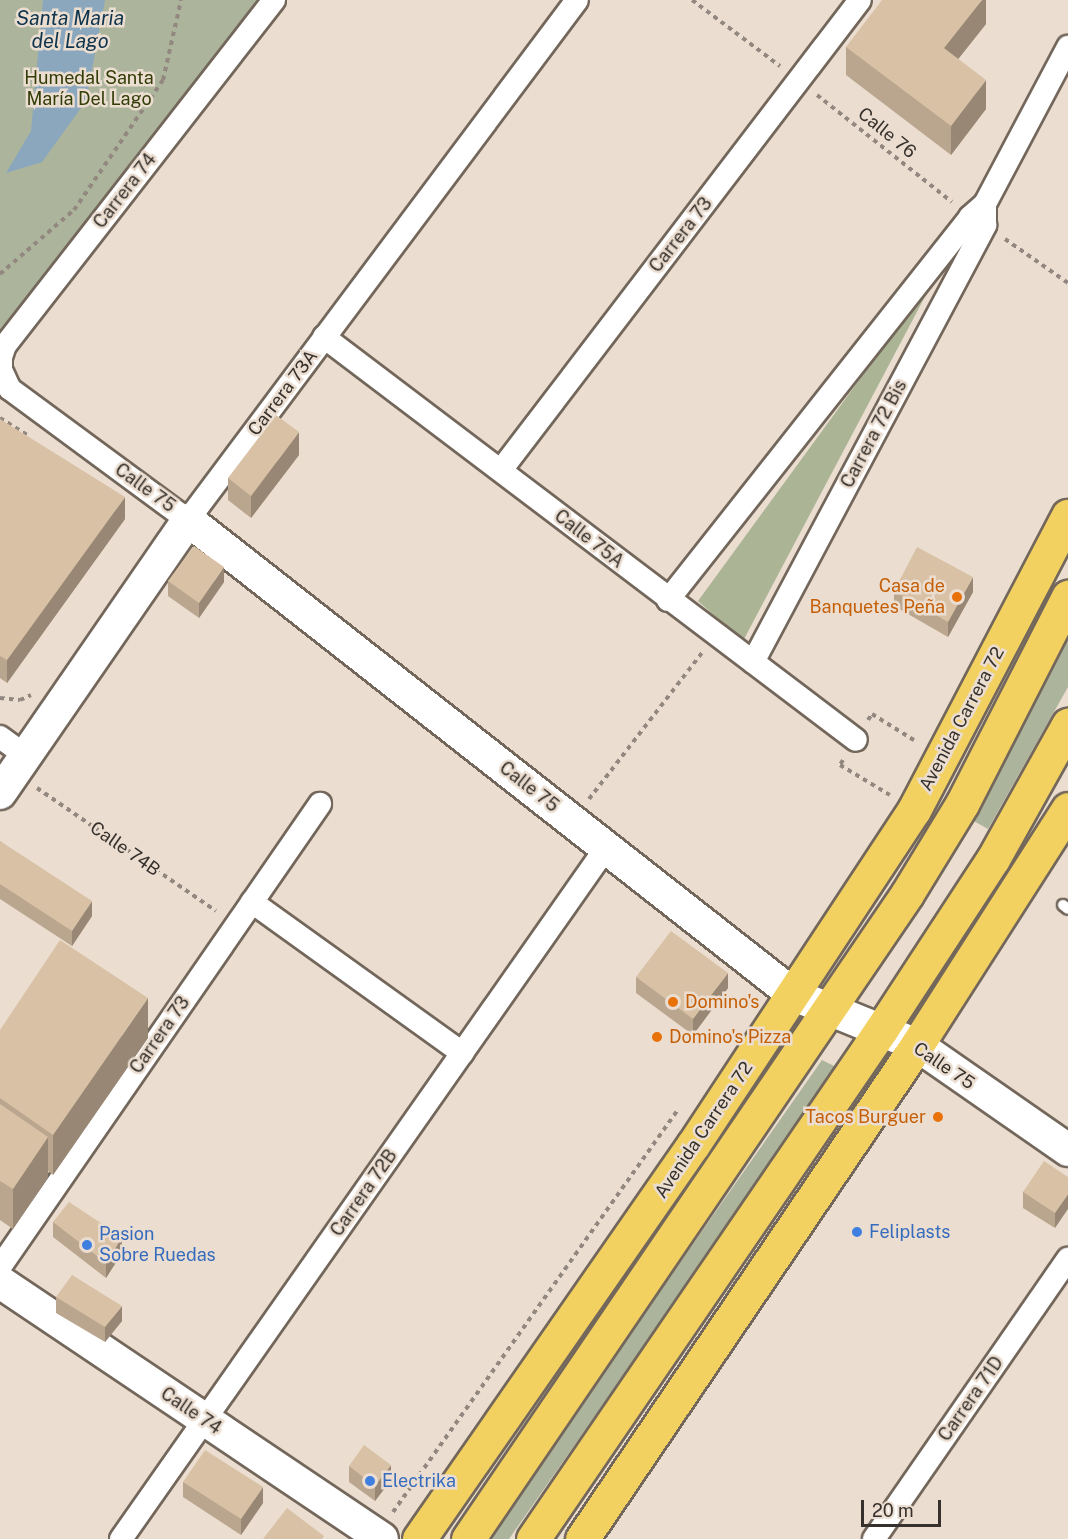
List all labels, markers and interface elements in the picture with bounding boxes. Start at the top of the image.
water label: Santa Maria del Lago [16,7,124,54]
park label: Humedal Santa María Del Lago [24,68,154,110]
street label: Calle 76 [854,103,920,163]
street label: Carrera 74 [89,149,161,233]
street label: Carrera 73 [645,193,717,277]
street label: Carrera 73A [244,346,322,440]
street label: Carrera 72 Bis [837,376,911,492]
street label: Calle 75 [111,459,179,517]
street label: Calle 75A [550,505,628,573]
place label: Casa de Banquetes Peña [809,576,945,618]
marker: Casa de Banquetes Peña [950,590,964,604]
street label: Avenida Carrera 72 [915,643,1009,795]
street label: Calle 75 [495,757,563,817]
street label: Calle 74B [86,817,164,881]
place label: Domino's [685,991,759,1013]
street label: Carrera 73 [126,992,194,1078]
marker: Domino's [666,995,680,1009]
place label: Domino's Pizza [669,1026,791,1048]
marker: Domino's Pizza [650,1030,664,1044]
street label: Calle 75 [909,1038,979,1094]
street label: Avenida Carrera 72 [650,1058,758,1202]
place label: Tacos Burguer [805,1106,926,1128]
marker: Tacos Burguer [931,1110,945,1124]
street label: Carrera 72B [326,1145,402,1241]
place label: Feliplasts [869,1221,950,1243]
place label: Pasion Sobre Ruedas [99,1224,216,1266]
marker: Feliplasts [850,1225,864,1239]
marker: Pasion Sobre Ruedas [80,1238,94,1252]
street label: Carrera 71D [934,1353,1008,1445]
street label: Calle 74 [157,1383,225,1439]
place label: Electrika [382,1470,456,1492]
marker: Electrika [363,1474,377,1488]
scale bar [864,1488,944,1526]
text: 20 m [872,1500,914,1521]

